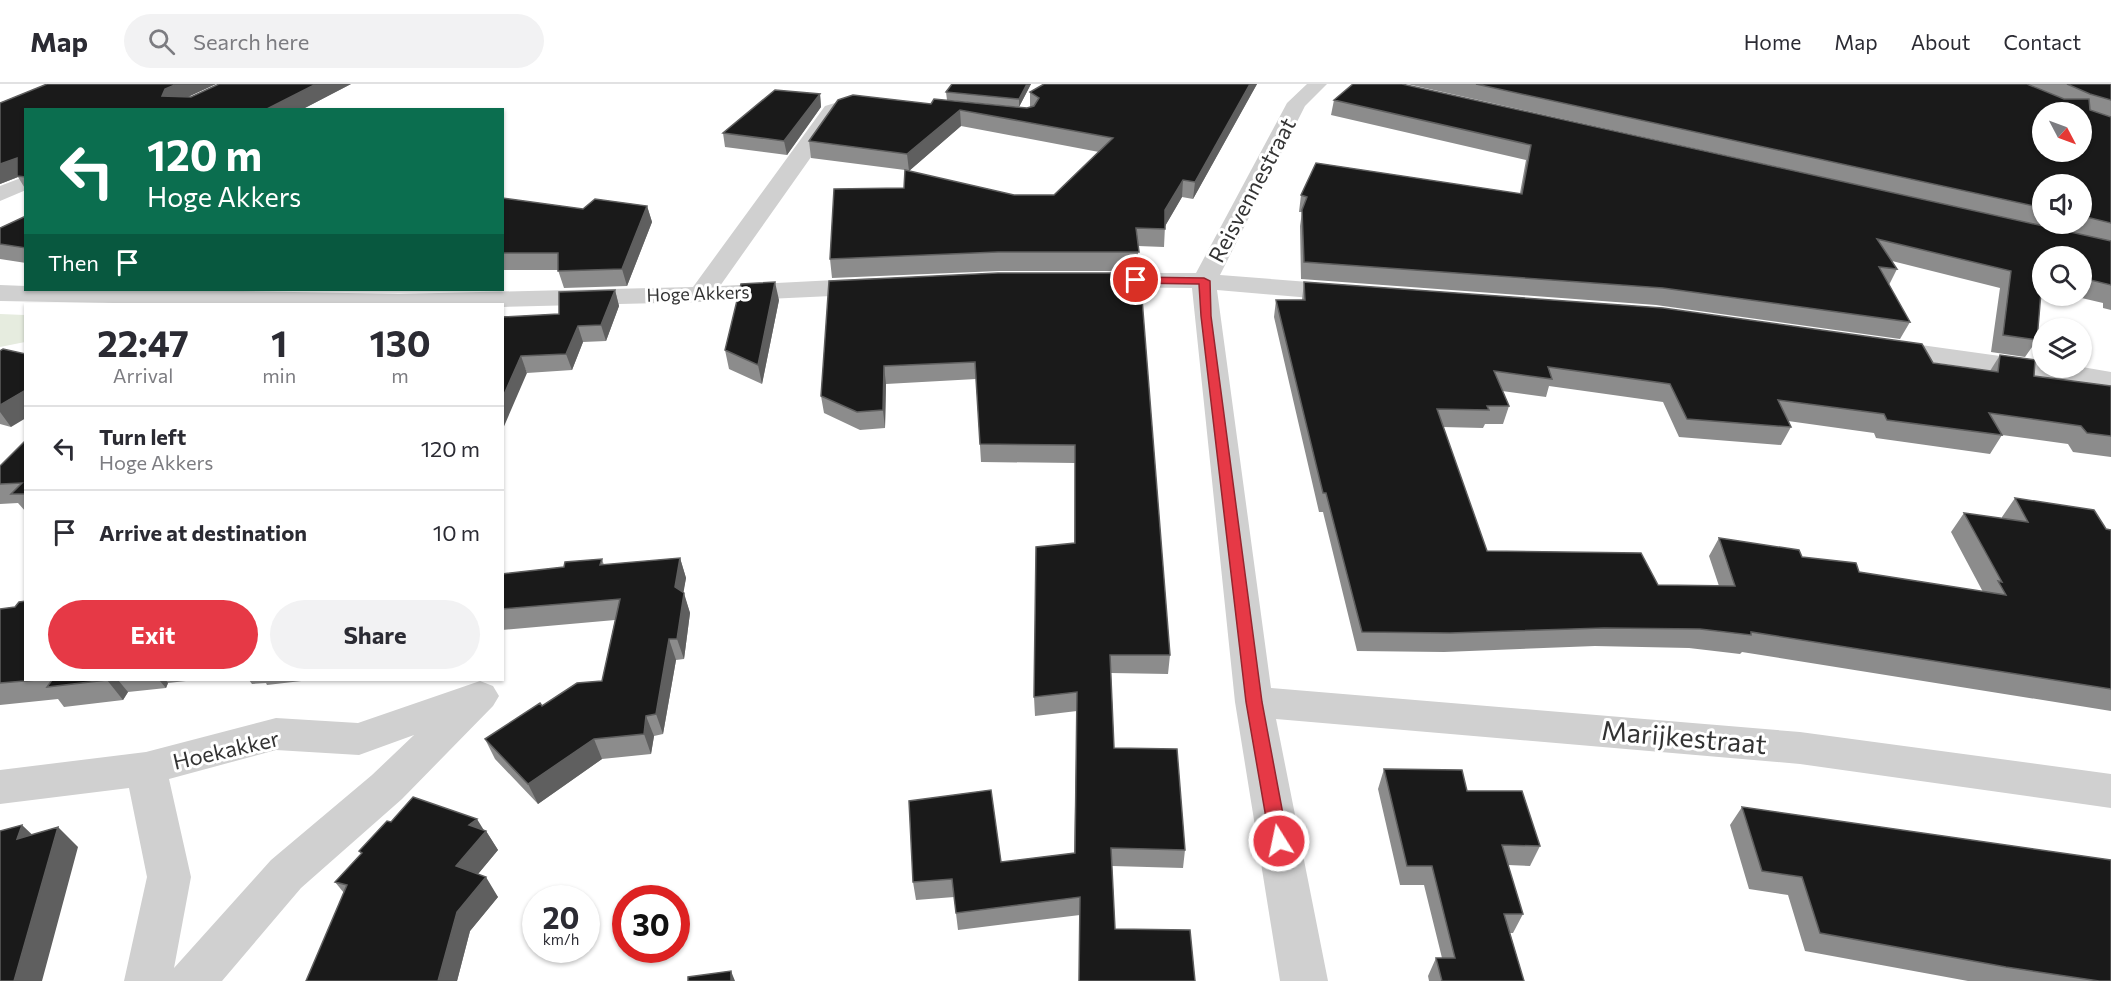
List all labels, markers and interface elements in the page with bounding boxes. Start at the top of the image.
search box [124,14,544,68]
text: Map [30,24,88,58]
icon: search [145,25,178,58]
text: Search here [193,28,309,55]
text: Home [1744,29,1801,54]
text: Map [1834,29,1878,54]
text: About [1911,29,1970,54]
text: Contact [2003,29,2081,54]
north arrow [2032,102,2092,162]
map controls [2032,102,2092,378]
street label: Reisvennestraat [1202,113,1301,267]
text: 120 m [147,128,262,180]
icon: left [48,132,126,210]
button: sound [2032,174,2092,234]
text: Hoge Akkers [147,180,301,213]
icon: arrive [111,246,144,279]
button: search [2032,246,2092,306]
text: Then [48,249,99,276]
pin [1110,254,1161,305]
icon: arrive [1119,263,1152,296]
street label: Hoge Akkers [646,280,750,306]
button: layers [2032,318,2092,378]
text: 22:47 [97,320,189,364]
text: 1 [271,320,287,364]
text: 130 [370,320,431,364]
text: Arrival [113,363,173,387]
text: min [262,363,296,387]
text: m [391,363,409,387]
text: Turn left [99,423,186,450]
icon: left [48,432,81,465]
text: 120 m [421,435,480,462]
text: Hoge Akkers [99,450,213,474]
icon: arrive [48,516,81,549]
text: Arrive at destination [99,519,307,546]
text: 10 m [433,519,480,546]
button: Exit [48,600,258,669]
button: Share [270,600,480,669]
street label: Marijkestraat [1600,713,1768,760]
street label: Hoekakker [170,724,282,775]
position arrow [1247,809,1311,873]
speed limit sign: 30 [612,885,690,963]
text: 20 [543,898,579,935]
text: km/h [543,930,579,948]

